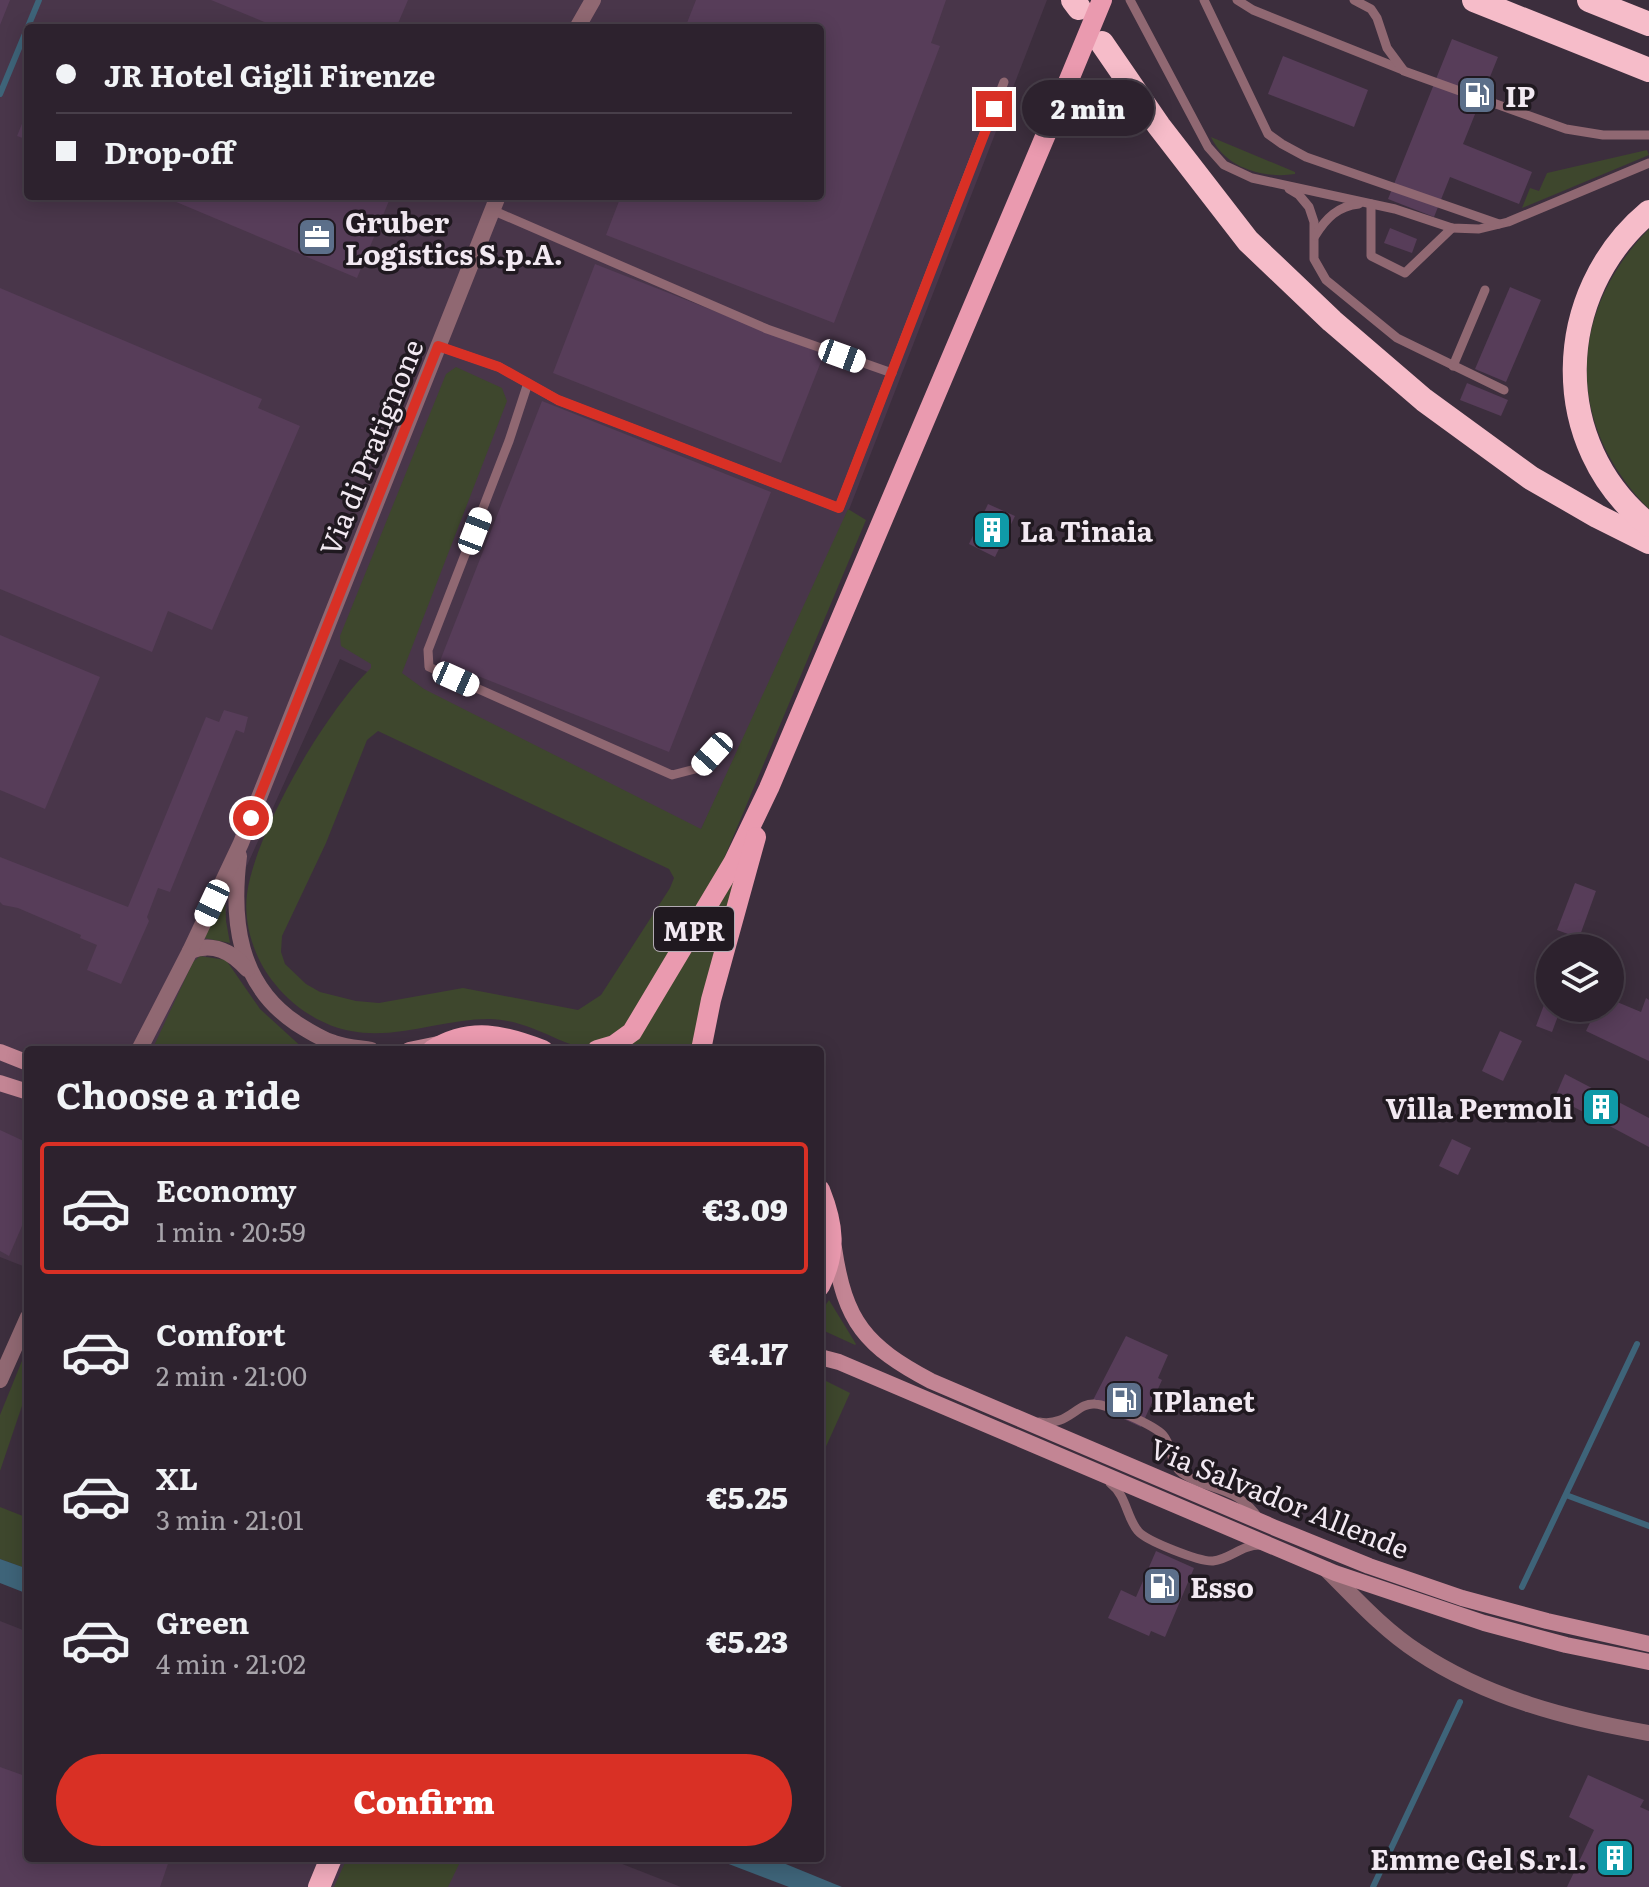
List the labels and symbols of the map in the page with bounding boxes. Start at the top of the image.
fuel station icon: IP [1456,74,1498,116]
place label: IP [1505,74,1535,116]
callout: 2 min [1022,81,1154,137]
route end [976,91,1012,127]
place label: Gruber Logistics S.p.A. [345,200,563,274]
office icon: Gruber Logistics S.p.A. [296,216,338,258]
street label: Via di Pratignone [307,332,433,562]
car [815,337,869,375]
car [455,504,495,558]
building icon: La Tinaia [971,509,1013,551]
place label: La Tinaia [1020,509,1154,551]
car [429,658,483,700]
car [687,728,737,780]
route start [233,800,269,836]
car [191,876,233,930]
road number: MPR [654,907,734,951]
place label: Villa Permoli [1386,1086,1573,1128]
building icon: Villa Permoli [1580,1086,1622,1128]
fuel station icon: IPlanet [1103,1379,1145,1421]
place label: IPlanet [1152,1379,1256,1421]
street label: Via Salvador Allende [1144,1426,1416,1568]
fuel station icon: Esso [1141,1565,1183,1607]
place label: Esso [1190,1565,1254,1607]
place label: Emme Gel S.r.l. [1370,1837,1587,1879]
building icon: Emme Gel S.r.l. [1594,1837,1636,1879]

